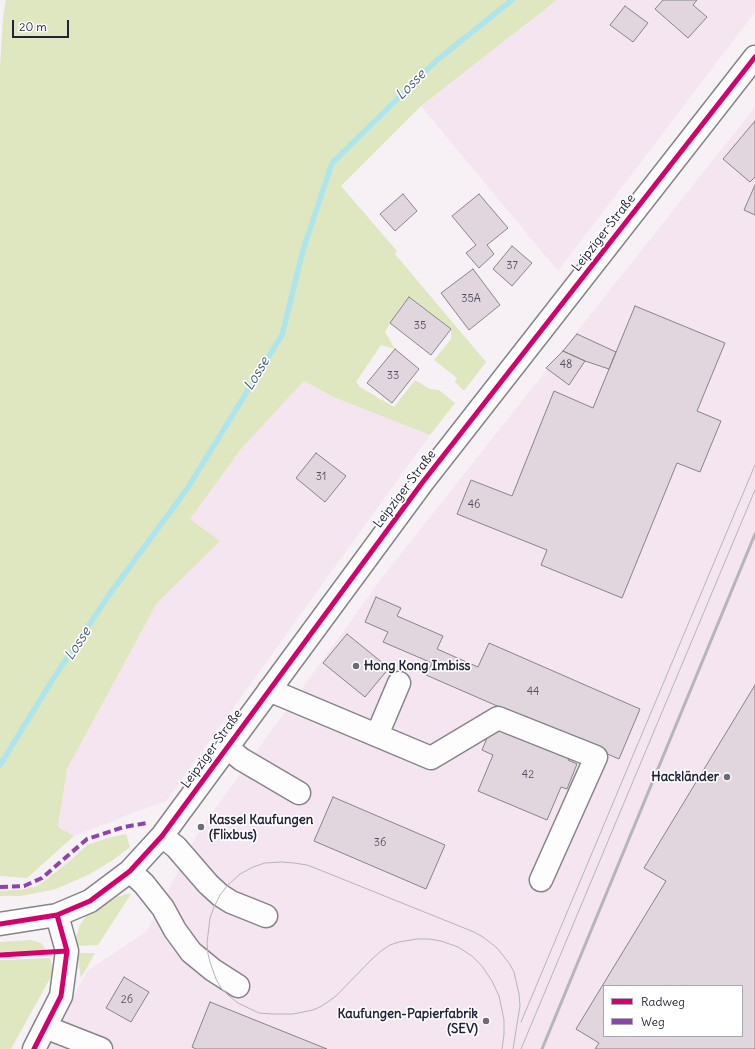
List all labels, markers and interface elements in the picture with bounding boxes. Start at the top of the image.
scale bar [14,12,71,38]
text: 20 m [19,19,47,34]
water label: Losse [392,66,430,104]
street label: Leipziger Straße [569,191,639,275]
house number: 37 [506,259,518,273]
house number: 35A [461,292,481,306]
house number: 35 [414,319,426,333]
water label: Losse [241,354,273,394]
house number: 48 [560,358,572,372]
house number: 33 [387,369,399,383]
street label: Leipziger Straße [371,447,439,531]
house number: 31 [316,470,326,484]
house number: 46 [468,498,480,512]
water label: Losse [61,624,95,664]
place label: Hong Kong Imbiss [364,658,470,674]
marker: Hong Kong Imbiss [351,661,361,671]
house number: 44 [527,685,539,699]
street label: Leipziger Straße [178,707,246,791]
house number: 42 [522,768,534,782]
place label: Hackländer [651,769,719,785]
marker: Hackländer [722,772,732,782]
place label: Kassel Kaufungen (Flixbus) [209,812,313,843]
marker: Kassel Kaufungen (Flixbus) [196,822,206,832]
house number: 36 [374,836,386,850]
legend [603,985,743,1037]
house number: 26 [121,993,133,1007]
text: Radweg [641,994,685,1009]
place label: Kaufungen-Papierfabrik (SEV) [337,1006,478,1037]
text: Weg [641,1014,665,1029]
marker: Kaufungen-Papierfabrik (SEV) [481,1016,491,1026]

